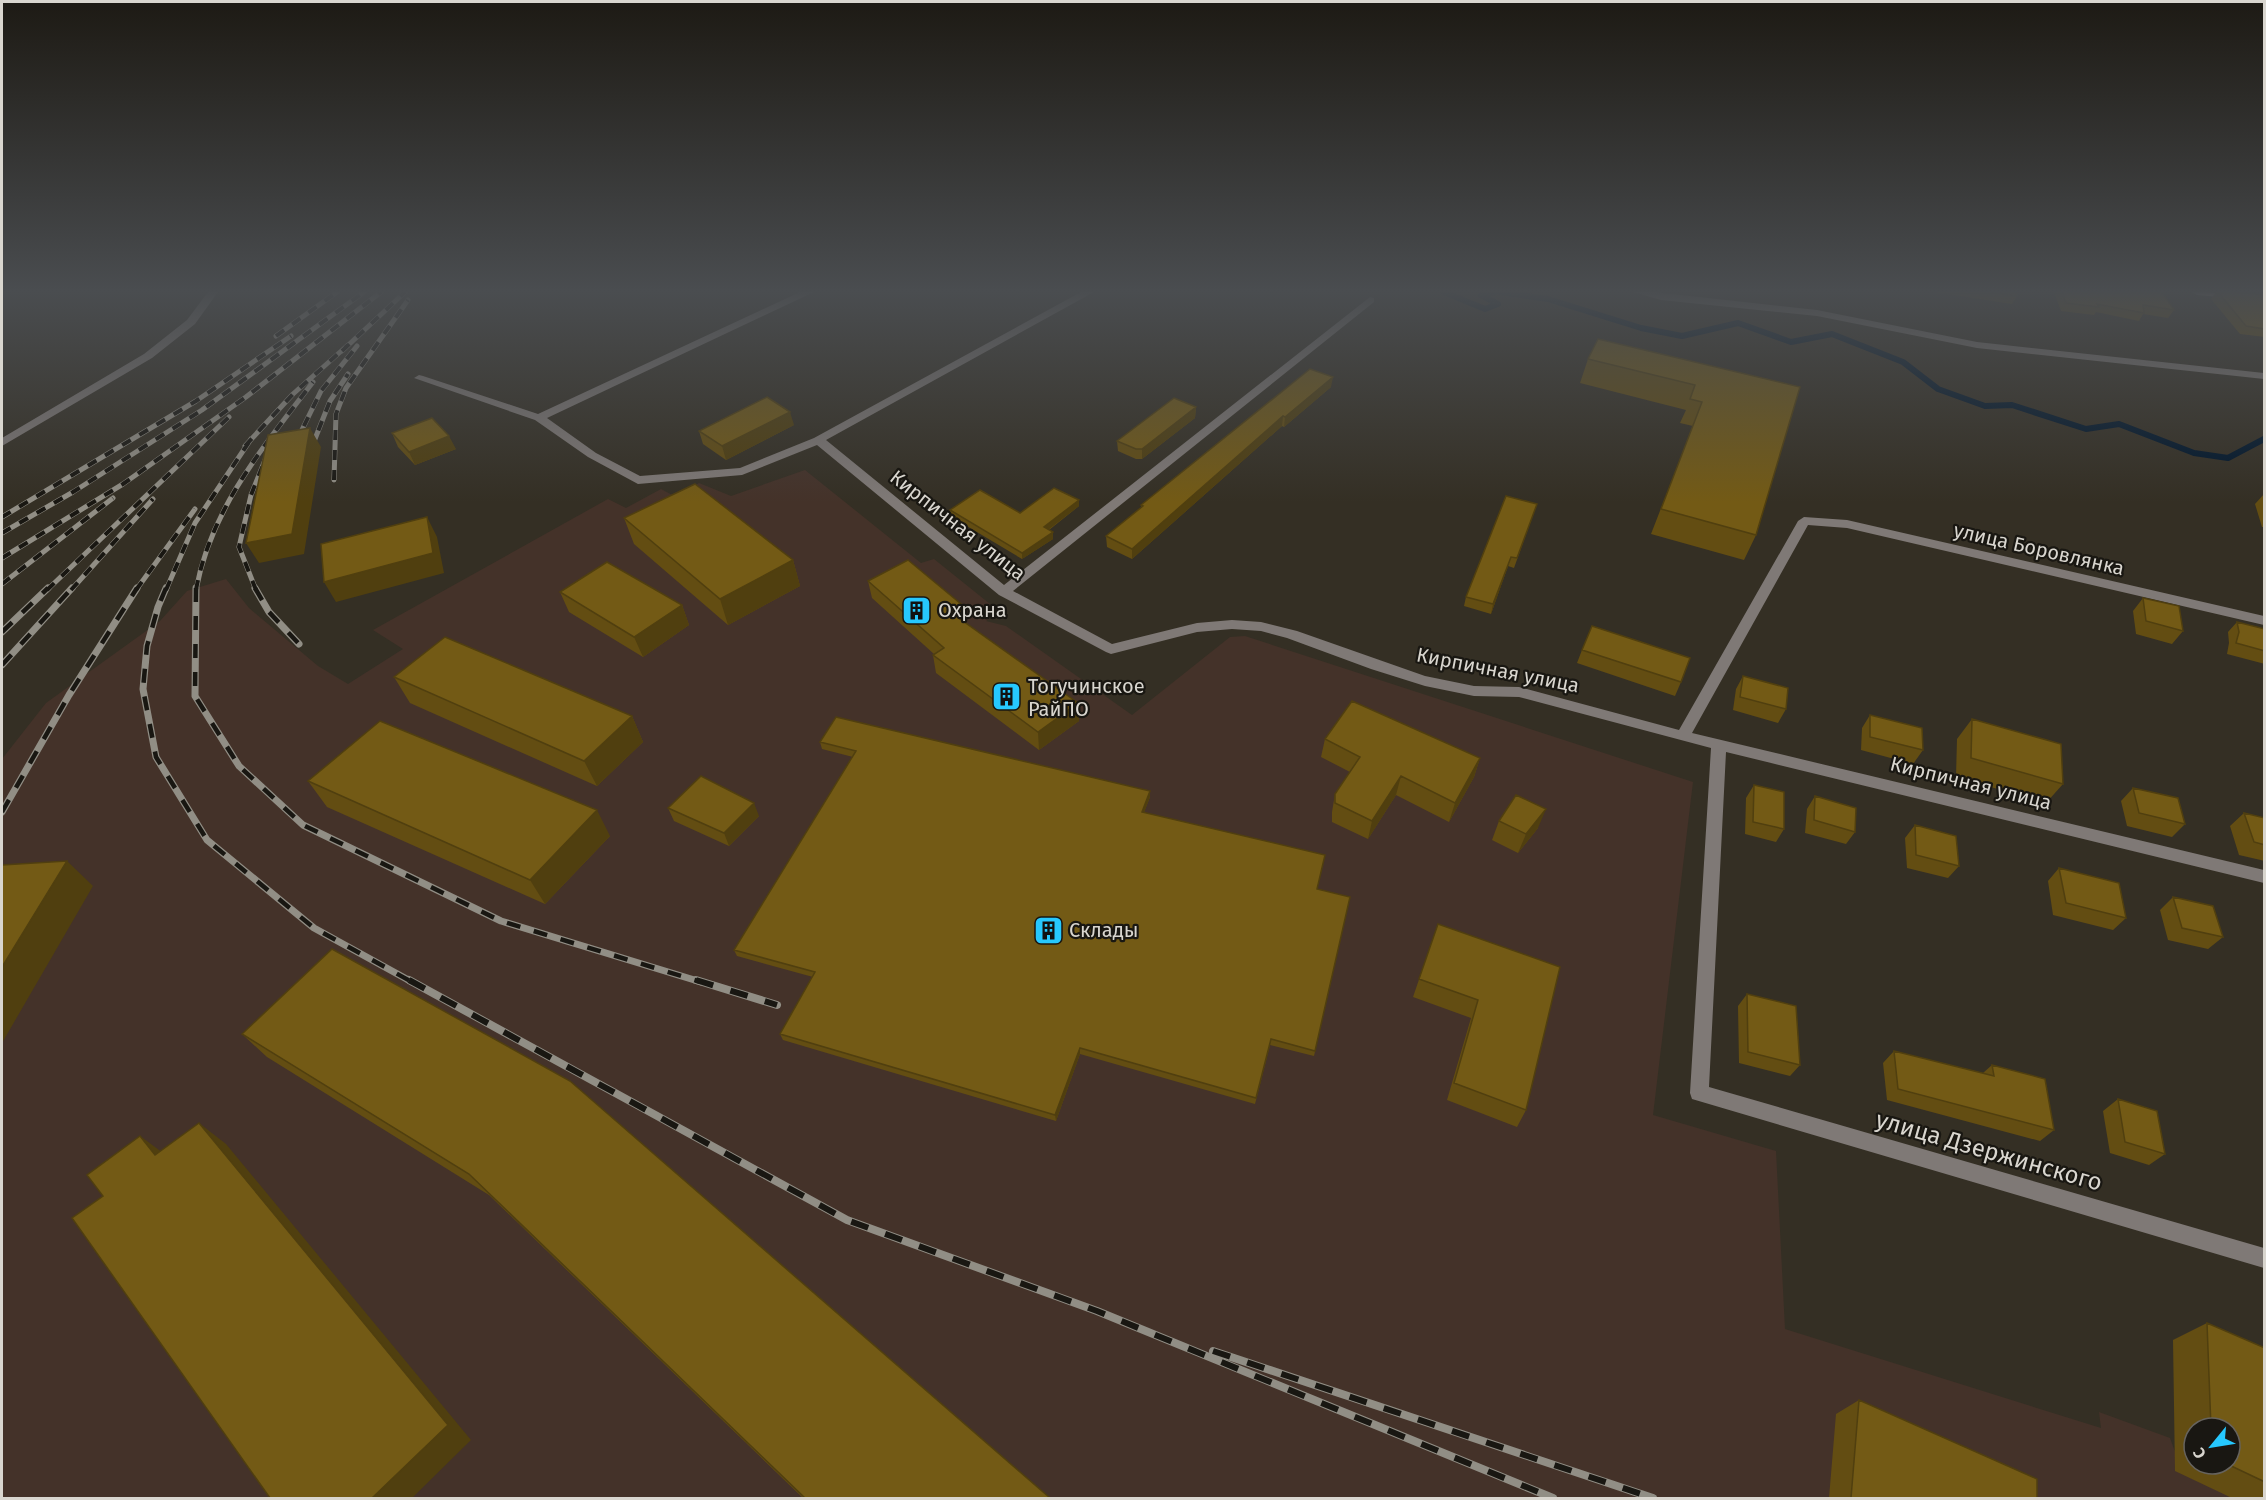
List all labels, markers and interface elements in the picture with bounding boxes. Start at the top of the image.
street label: Кирпичная улица [885,465,1031,585]
street label: улица Боровлянка [1951,518,2127,580]
building icon: Охрана [901,594,933,626]
place label: Охрана [938,598,1007,622]
street label: Кирпичная улица [1415,642,1581,698]
place label: Тогучинское РайПО [1028,674,1145,721]
building icon: Тогучинское РайПО [991,681,1023,713]
street label: Кирпичная улица [1888,751,2054,815]
building icon: Склады [1032,914,1064,946]
place label: Склады [1069,918,1139,942]
street label: улица Дзержинского [1873,1105,2105,1197]
north arrow [2182,1416,2242,1476]
text: С [2189,1444,2210,1462]

